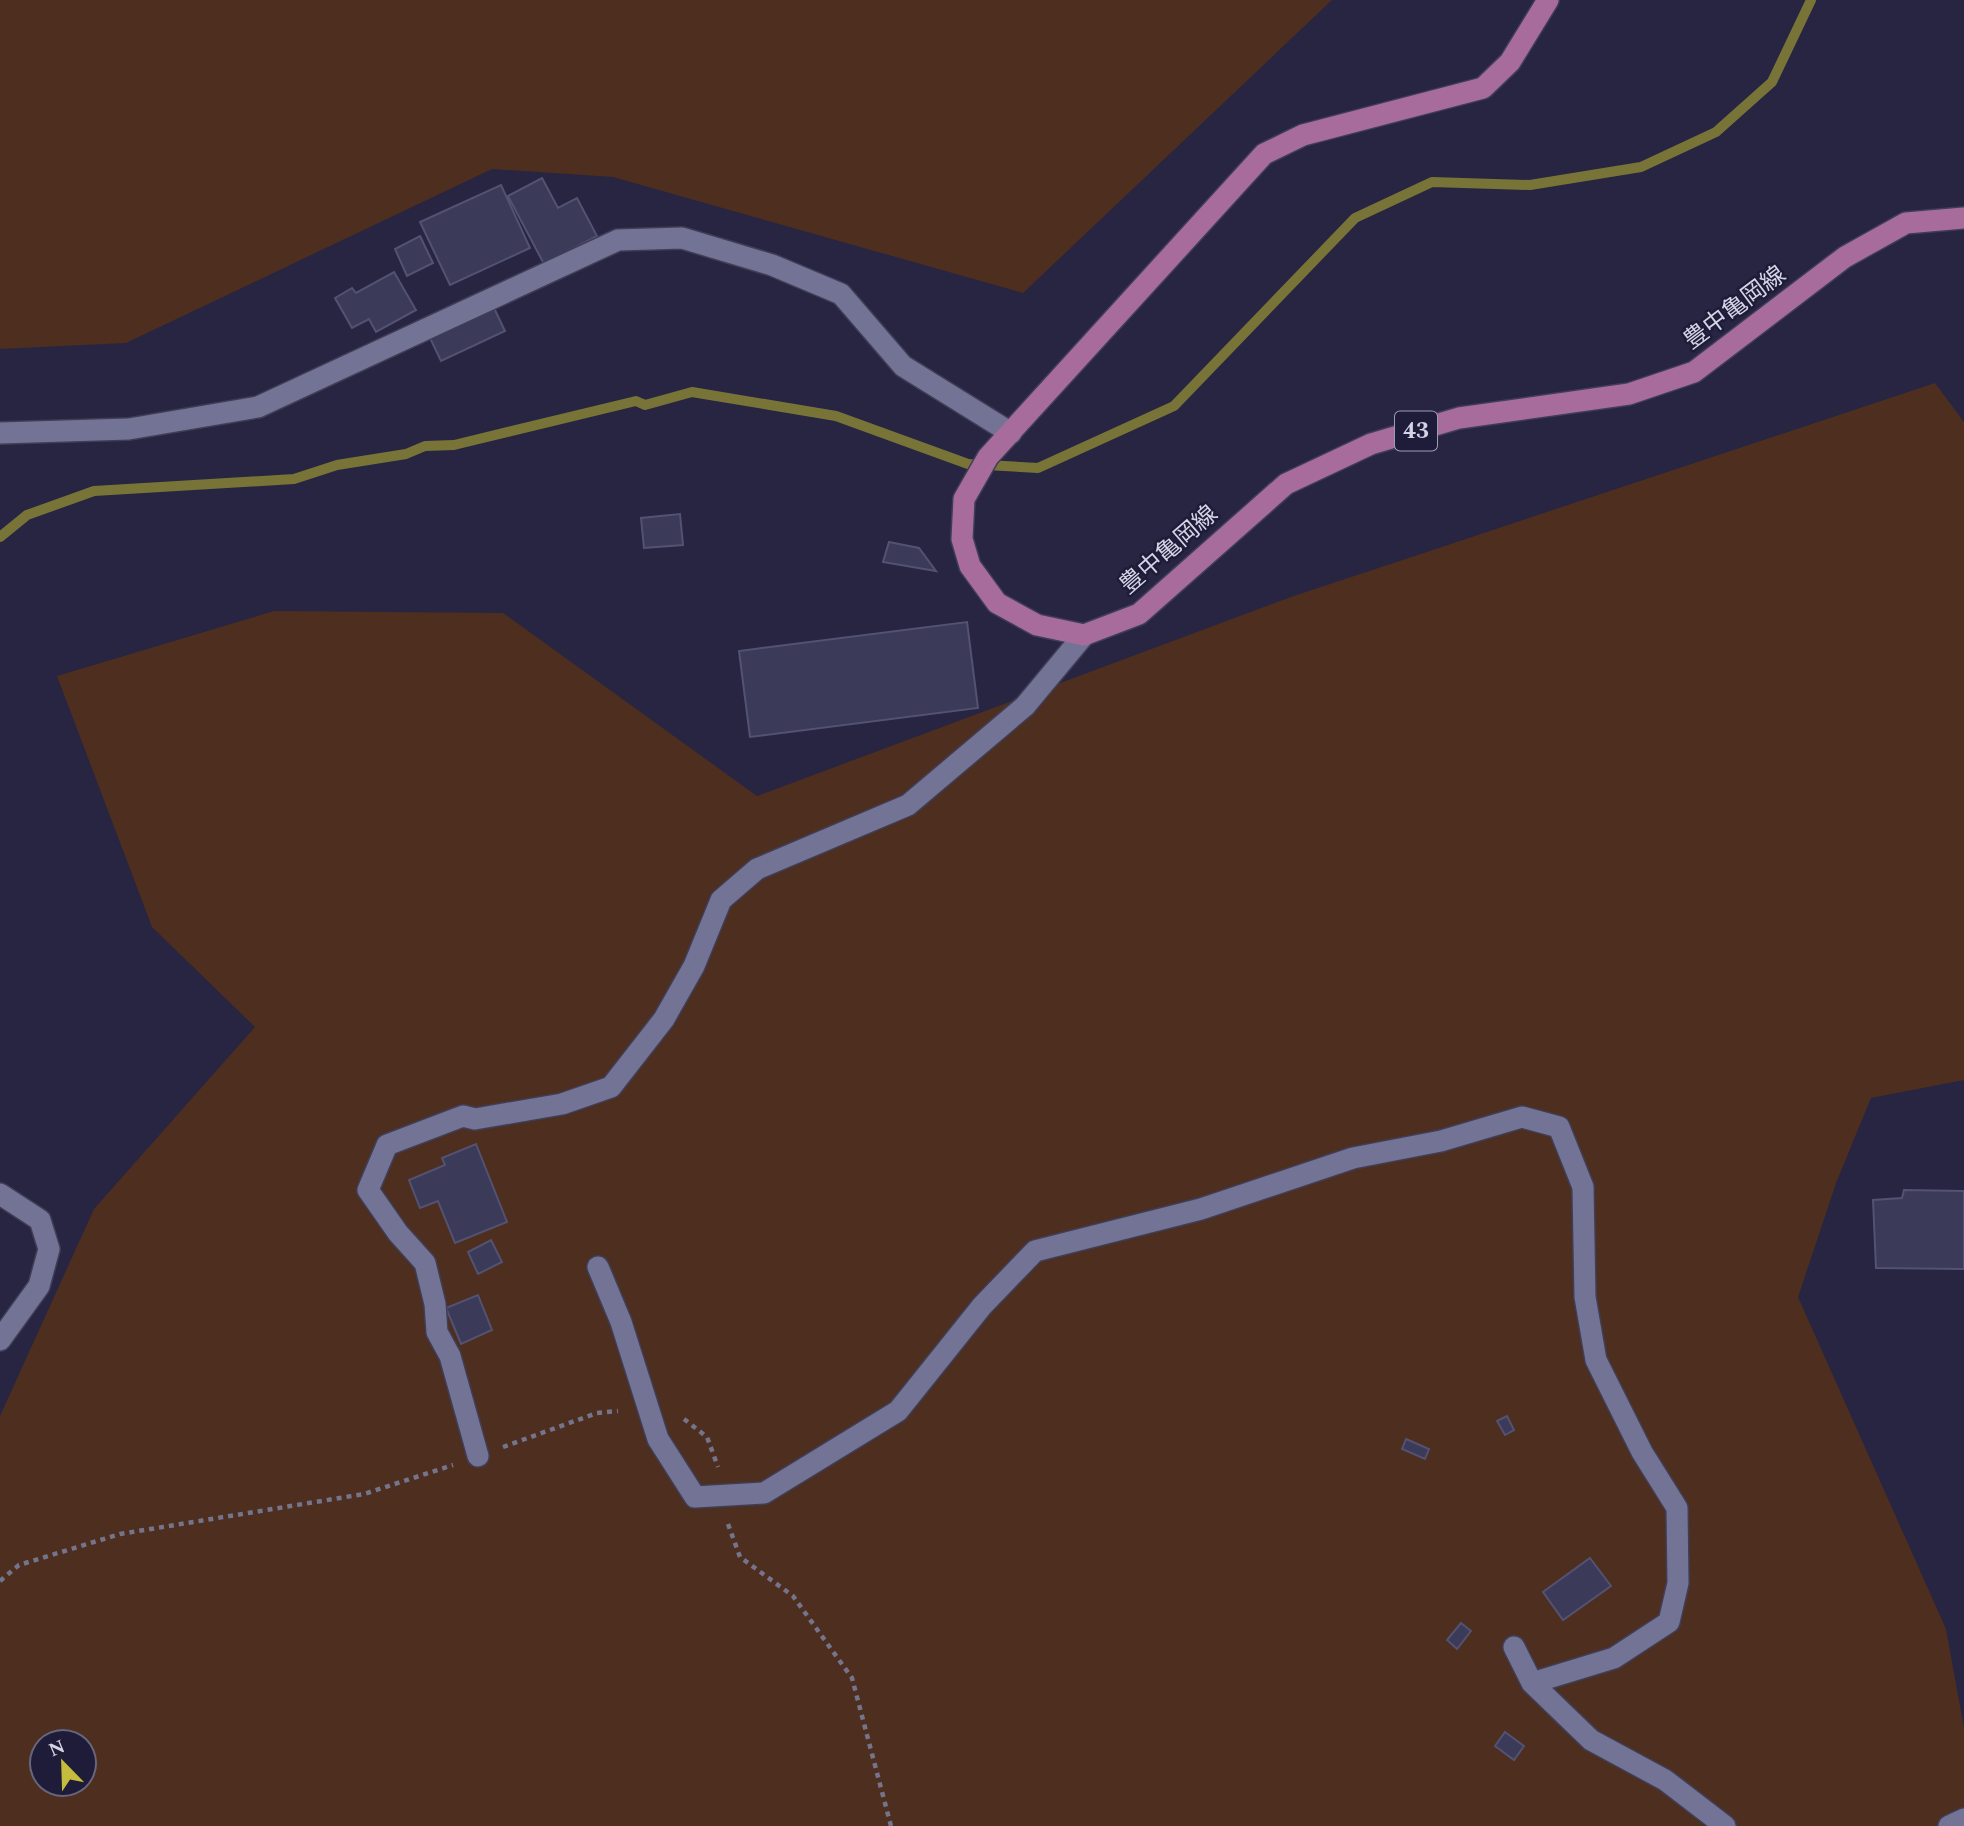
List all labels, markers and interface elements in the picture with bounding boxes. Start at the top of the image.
street label: 豊中亀岡線 [1676,258,1794,358]
road number: 43 [1395,412,1437,450]
street label: 豊中亀岡線 [1112,497,1226,603]
north arrow [28,1728,98,1798]
text: N [44,1732,70,1765]

